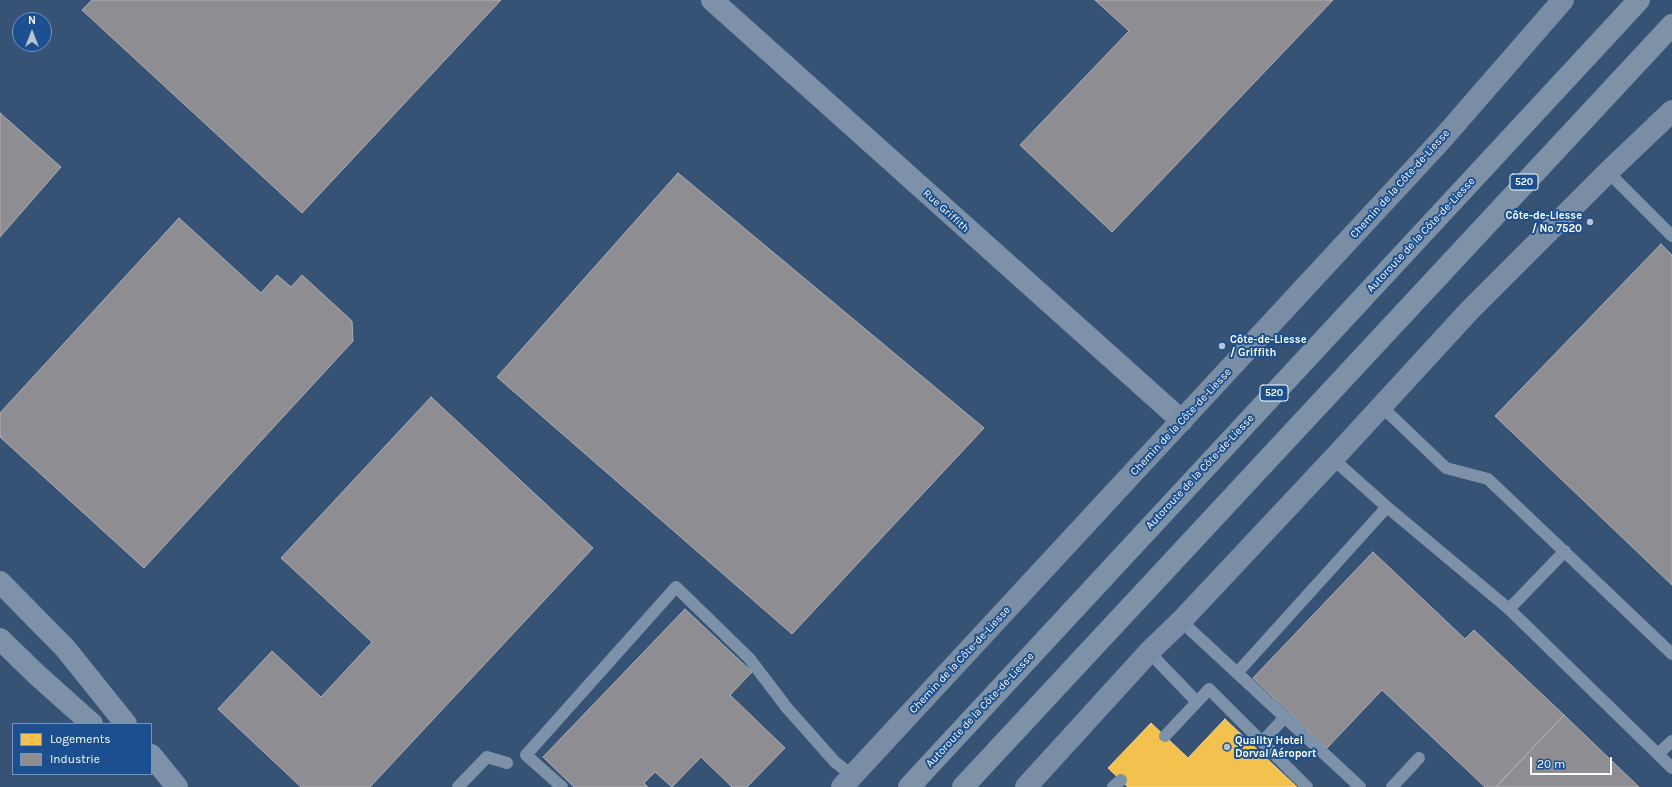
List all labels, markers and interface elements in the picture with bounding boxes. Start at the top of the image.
north arrow [12,12,52,52]
text: N [28,14,36,27]
street label: Chemin de la Côte-de-Liesse [1348,127,1452,241]
road number: 520 [1510,174,1538,190]
street label: Autoroute de la Côte-de-Liesse [1364,175,1478,295]
street label: Rue Griffith [920,187,972,235]
place label: Côte-de-Liesse / No 7520 [1506,209,1582,235]
marker: Côte-de-Liesse / No 7520 [1585,217,1595,227]
place label: Côte-de-Liesse / Griffith [1230,333,1306,359]
marker: Côte-de-Liesse / Griffith [1217,341,1227,351]
street label: Chemin de la Côte-de-Liesse [1128,366,1234,478]
road number: 520 [1260,385,1288,401]
street label: Autoroute de la Côte-de-Liesse [1143,412,1257,532]
street label: Chemin de la Côte-de-Liesse [907,604,1013,716]
street label: Autoroute de la Côte-de-Liesse [923,650,1037,770]
legend [12,723,152,775]
text: Logements [50,732,111,746]
place label: Quality Hotel Dorval Aéroport [1235,734,1316,760]
marker: Quality Hotel Dorval Aéroport [1222,742,1232,752]
scale bar [1532,749,1614,775]
text: Industrie [50,752,100,766]
text: 20 m [1537,757,1565,771]

